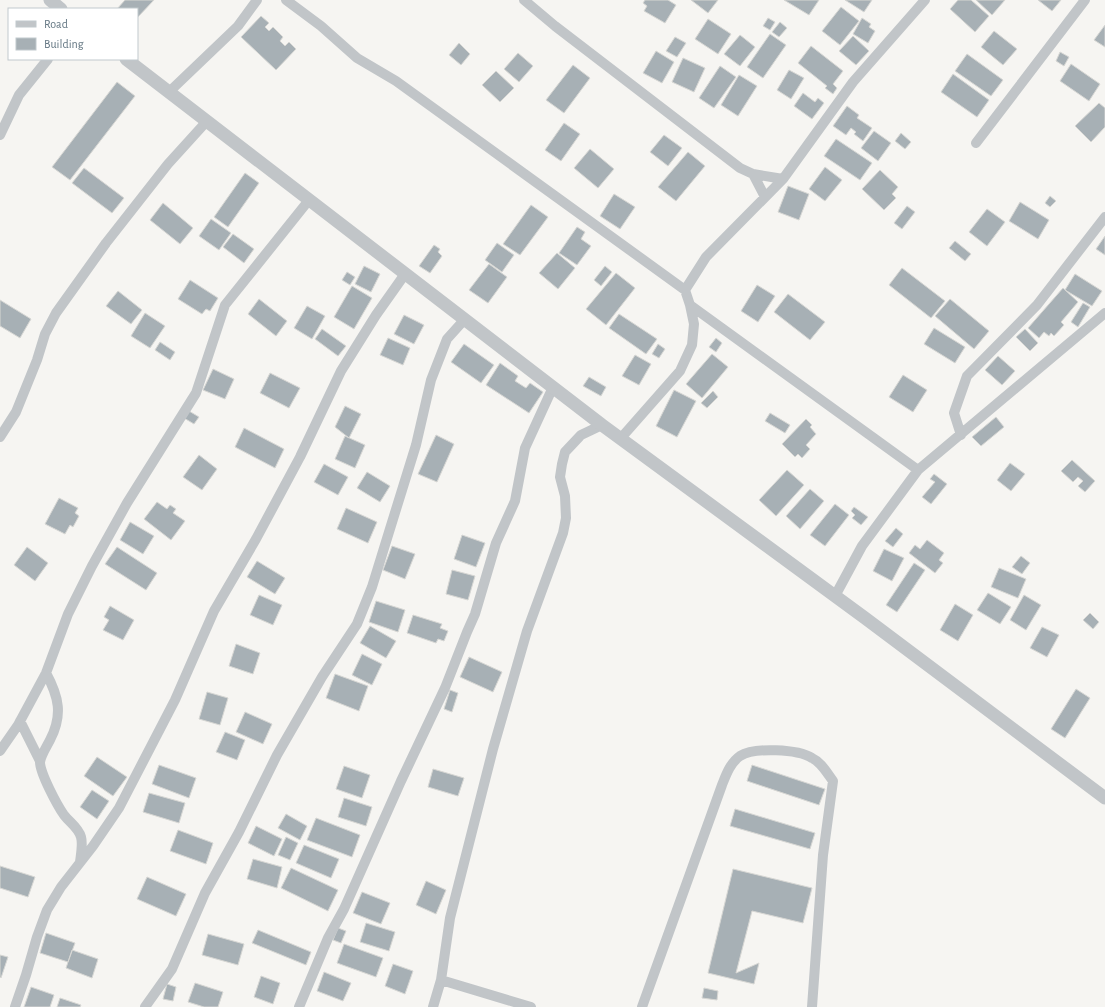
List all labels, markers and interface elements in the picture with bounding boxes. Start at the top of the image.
legend [8,8,138,60]
text: Road [44,18,68,30]
text: Building [44,38,84,50]

